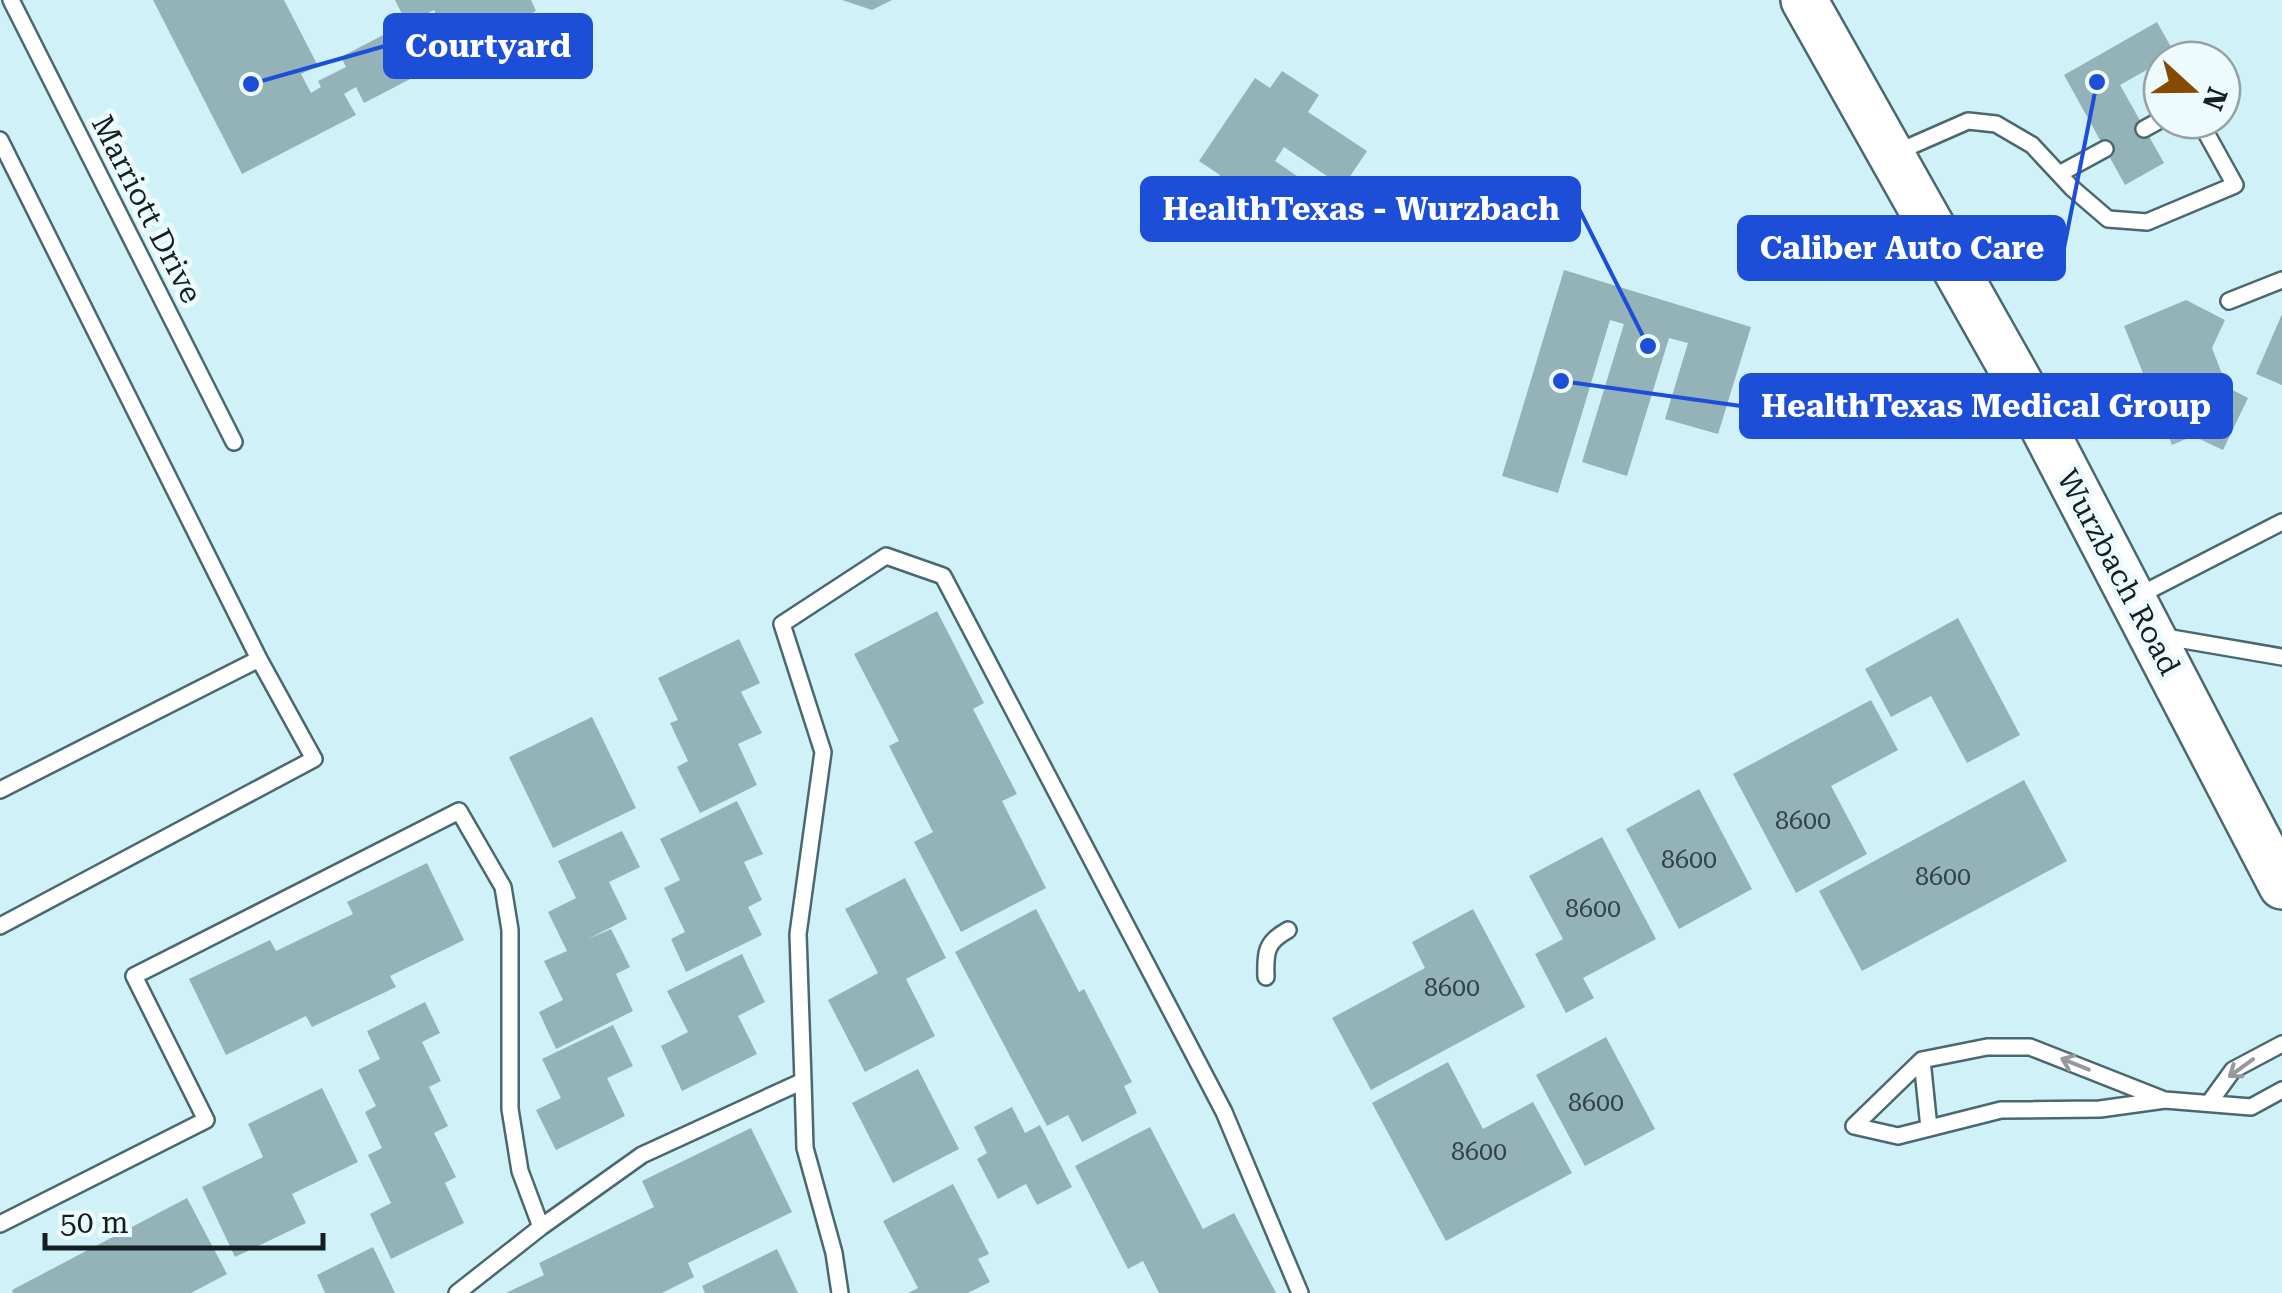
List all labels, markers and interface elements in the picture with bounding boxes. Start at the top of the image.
callout: Courtyard [385,15,591,77]
text: Courtyard [405,27,571,65]
north arrow [2142,40,2242,140]
text: N [2196,83,2234,115]
street label: Marriott Drive [85,109,209,309]
callout: HealthTexas - Wurzbach [1142,178,1579,240]
text: HealthTexas - Wurzbach [1162,190,1560,228]
callout: Caliber Auto Care [1739,217,2064,279]
text: Caliber Auto Care [1760,229,2044,267]
callout: HealthTexas Medical Group [1741,375,2231,437]
text: HealthTexas Medical Group [1761,387,2211,425]
street label: Wurzbach Road [2050,463,2188,681]
house number: 8600 [1775,806,1831,835]
house number: 8600 [1661,845,1717,874]
house number: 8600 [1915,862,1971,891]
house number: 8600 [1565,894,1621,923]
house number: 8600 [1424,973,1480,1002]
one-way arrow [2060,1054,2091,1072]
one-way arrow [2228,1057,2255,1078]
house number: 8600 [1568,1088,1624,1117]
house number: 8600 [1451,1137,1507,1166]
scale bar [45,1188,322,1250]
text: 50 m [60,1205,129,1240]

